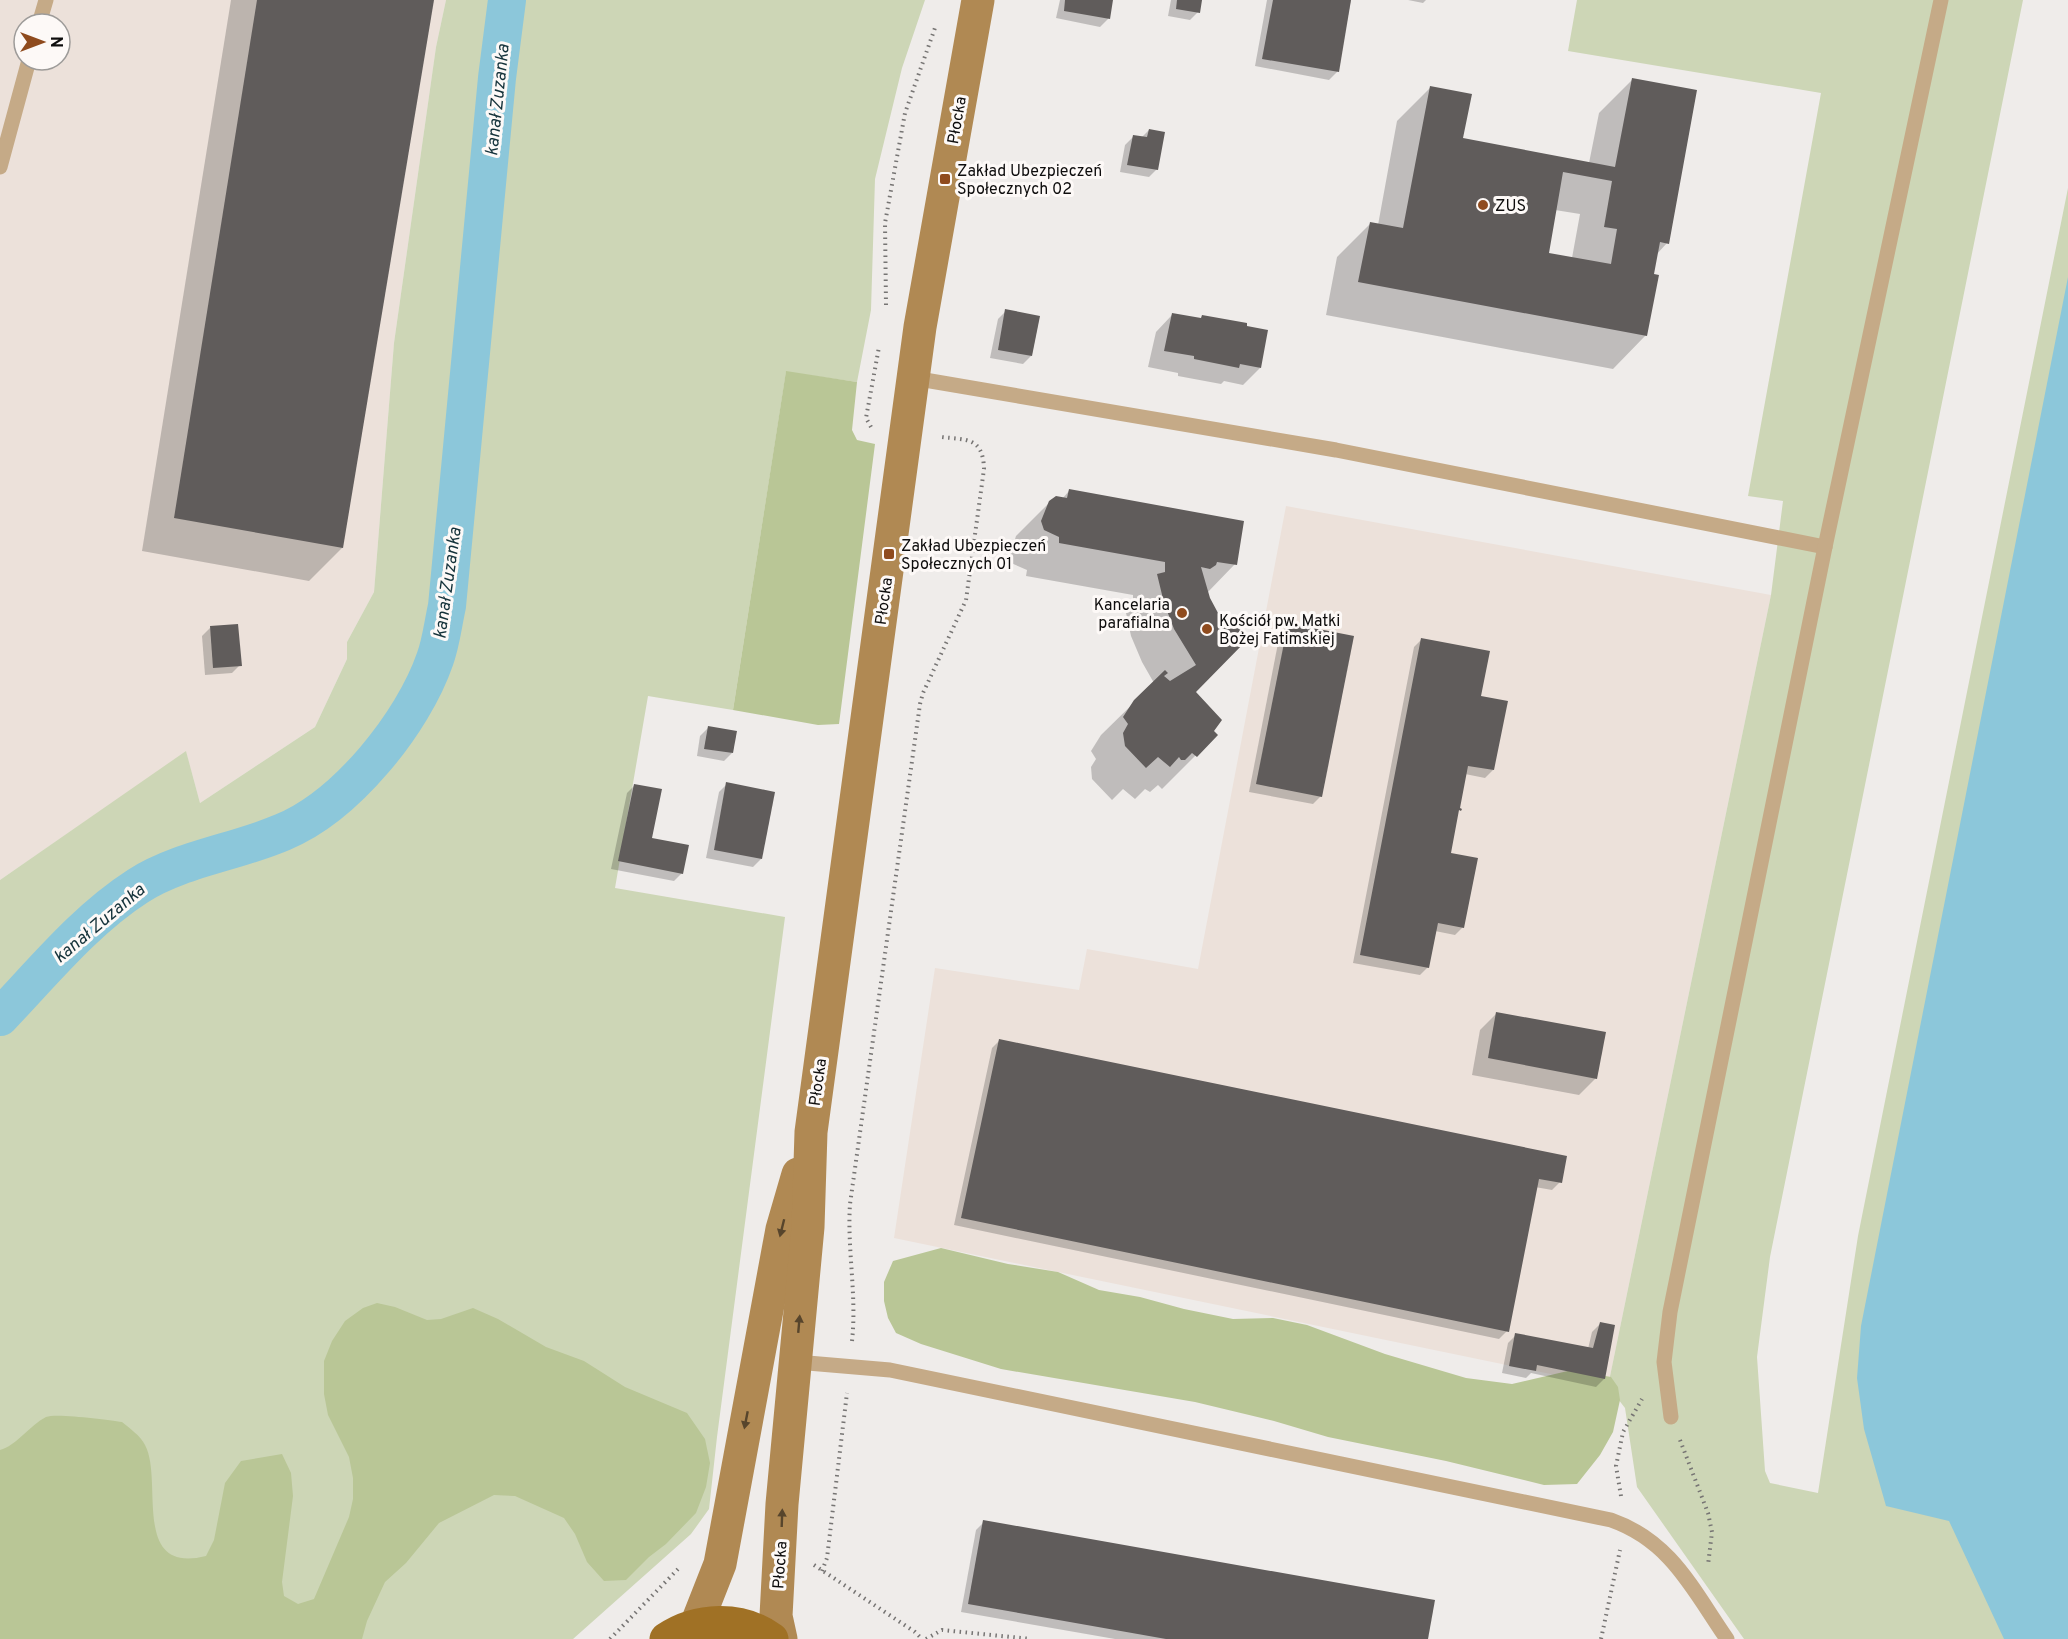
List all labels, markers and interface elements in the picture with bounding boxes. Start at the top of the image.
north arrow [12,12,72,72]
text: N [45,36,65,48]
water label: kanał Zuzanka [481,42,516,157]
street label: Płocka [944,95,972,146]
place label: Zakład Ubezpieczeń Społecznych 02 [957,162,1102,200]
marker: Zakład Ubezpieczeń Społecznych 02 [938,172,952,186]
place label: ZUS [1495,197,1526,217]
marker: ZUS [1476,198,1490,212]
water label: kanał Zuzanka [429,525,468,640]
place label: Zakład Ubezpieczeń Społecznych 01 [901,537,1046,575]
marker: Zakład Ubezpieczeń Społecznych 01 [882,547,896,561]
street label: Płocka [872,576,898,626]
place label: Kancelaria parafialna [1094,596,1170,634]
marker: Kancelaria parafialna [1175,606,1189,620]
place label: Kościół pw. Matki Bożej Fatimskiej [1219,612,1340,650]
marker: Kościół pw. Matki Bożej Fatimskiej [1200,622,1214,636]
water label: kanał Zuzanka [50,879,151,969]
street label: Płocka [806,1057,832,1107]
one-way arrow [777,1219,787,1238]
one-way arrow [794,1315,804,1334]
one-way arrow [741,1411,750,1430]
one-way arrow [777,1509,787,1528]
street label: Płocka [769,1541,793,1590]

